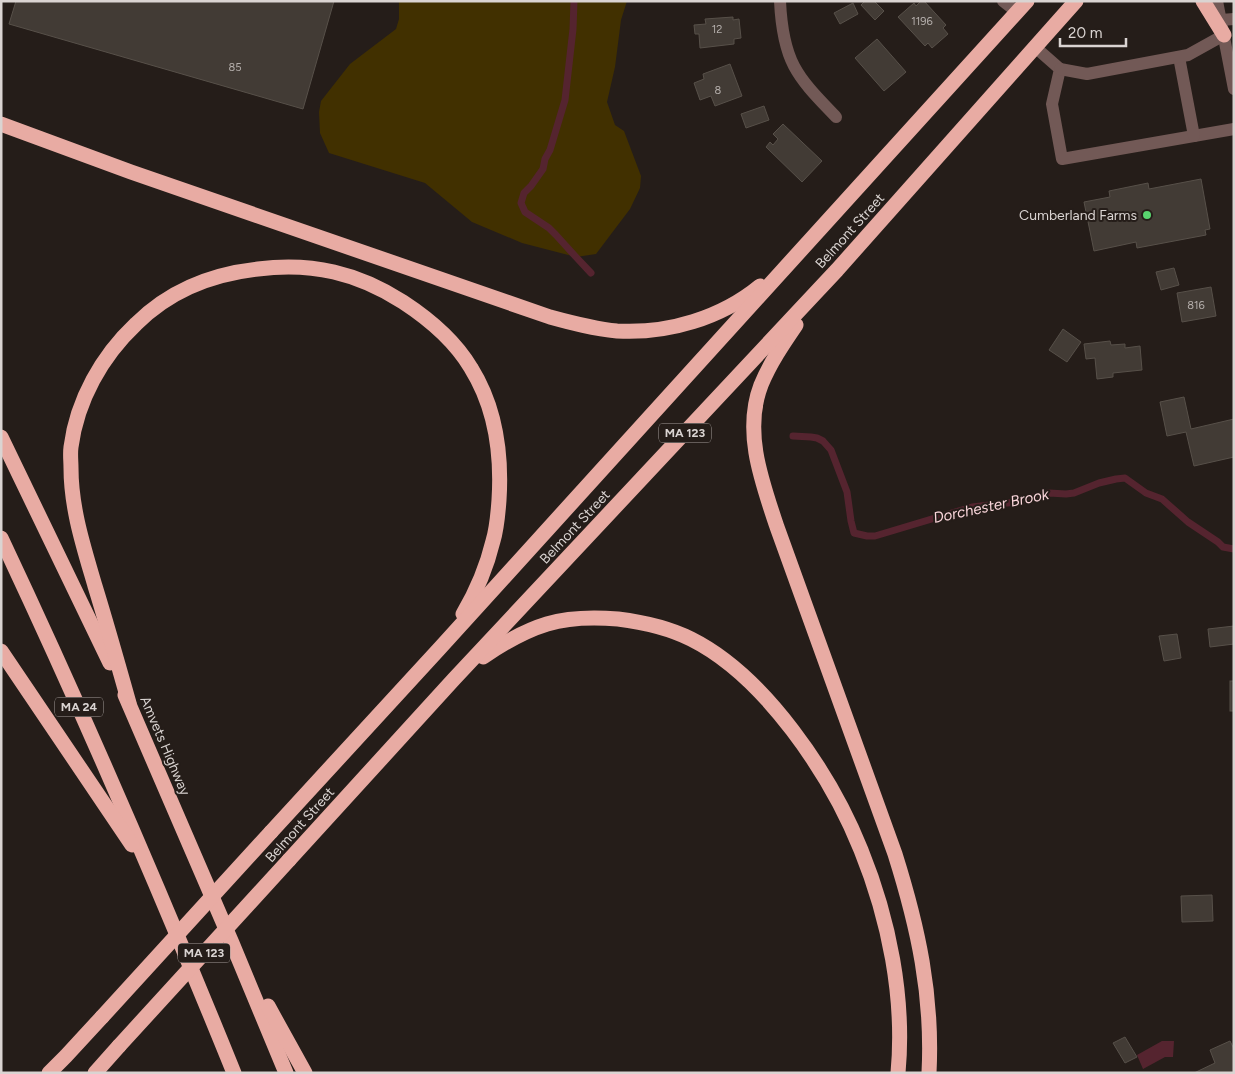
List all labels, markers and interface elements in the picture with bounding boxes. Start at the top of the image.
house number: 1196 [911,15,933,28]
scale bar [1060,15,1126,47]
house number: 12 [712,23,722,36]
text: 20 m [1068,24,1102,42]
house number: 85 [228,61,242,74]
house number: 8 [715,84,722,97]
street label: Belmont Street [812,190,888,272]
place label: Cumberland Farms [1019,207,1137,224]
marker: Cumberland Farms [1141,209,1153,221]
house number: 816 [1187,299,1205,312]
road number: MA 123 [659,423,711,442]
water label: Dorchester Brook [932,485,1051,527]
street label: Belmont Street [536,486,614,568]
street label: Amvets Highway [136,694,194,799]
road number: MA 24 [55,698,103,716]
street label: Belmont Street [262,784,338,866]
road number: MA 123 [178,944,230,962]

